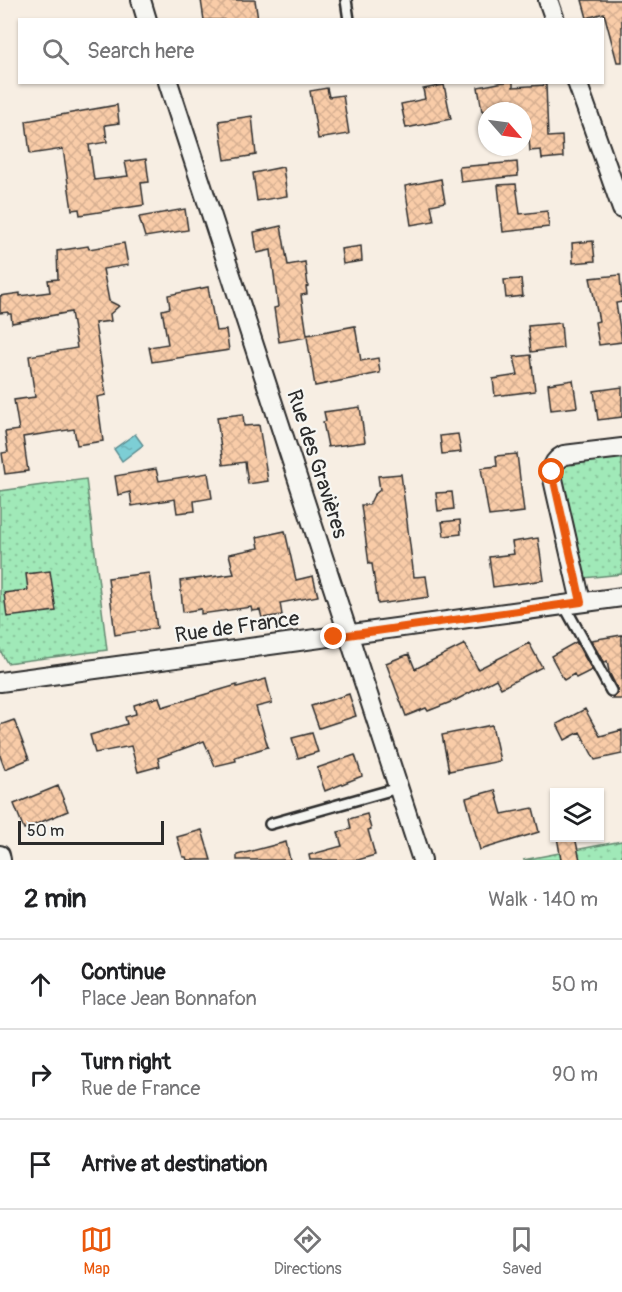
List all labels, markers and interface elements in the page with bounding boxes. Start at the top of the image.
search box [18,18,604,84]
icon: search [39,35,72,68]
text: Search here [87,37,194,65]
north arrow [478,102,532,156]
street label: Rue des Gravières [280,386,354,542]
route start [538,458,564,484]
street label: Rue de France [173,605,302,649]
route end [320,623,346,649]
map controls [550,788,604,842]
button: layers [550,788,604,842]
scale bar [18,818,164,846]
text: 50 m [27,821,64,841]
text: 2 min [24,883,86,915]
text: Walk · 140 m [488,887,598,912]
text: Continue [81,958,165,986]
icon: ahead [24,968,57,1001]
text: 50 m [551,972,598,997]
text: Place Jean Bonnafon [81,986,257,1011]
text: Turn right [81,1048,171,1076]
icon: right [24,1058,57,1091]
text: 90 m [552,1062,598,1087]
text: Rue de France [81,1076,200,1101]
icon: arrive [24,1148,57,1181]
text: Arrive at destination [81,1150,267,1178]
tab: Map [80,1223,113,1279]
tab: Directions [274,1223,342,1279]
tab: Saved [502,1223,542,1279]

